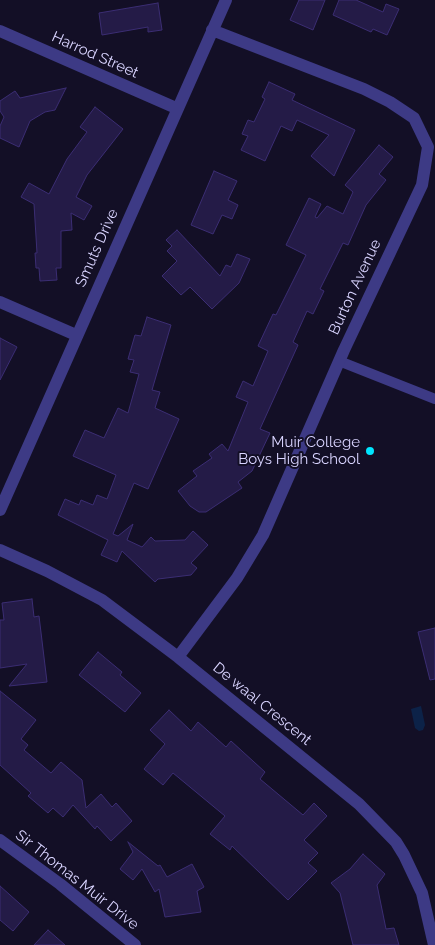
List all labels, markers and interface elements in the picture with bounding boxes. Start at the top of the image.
street label: Harrod Street [49,28,141,82]
street label: Smuts Drive [72,206,122,290]
street label: Burton Avenue [325,236,385,338]
place label: Muir College Boys High School [238,433,360,468]
marker: Muir College Boys High School [364,445,376,457]
street label: De waal Crescent [209,659,315,749]
street label: Sir Thomas Muir Drive [12,826,142,934]

